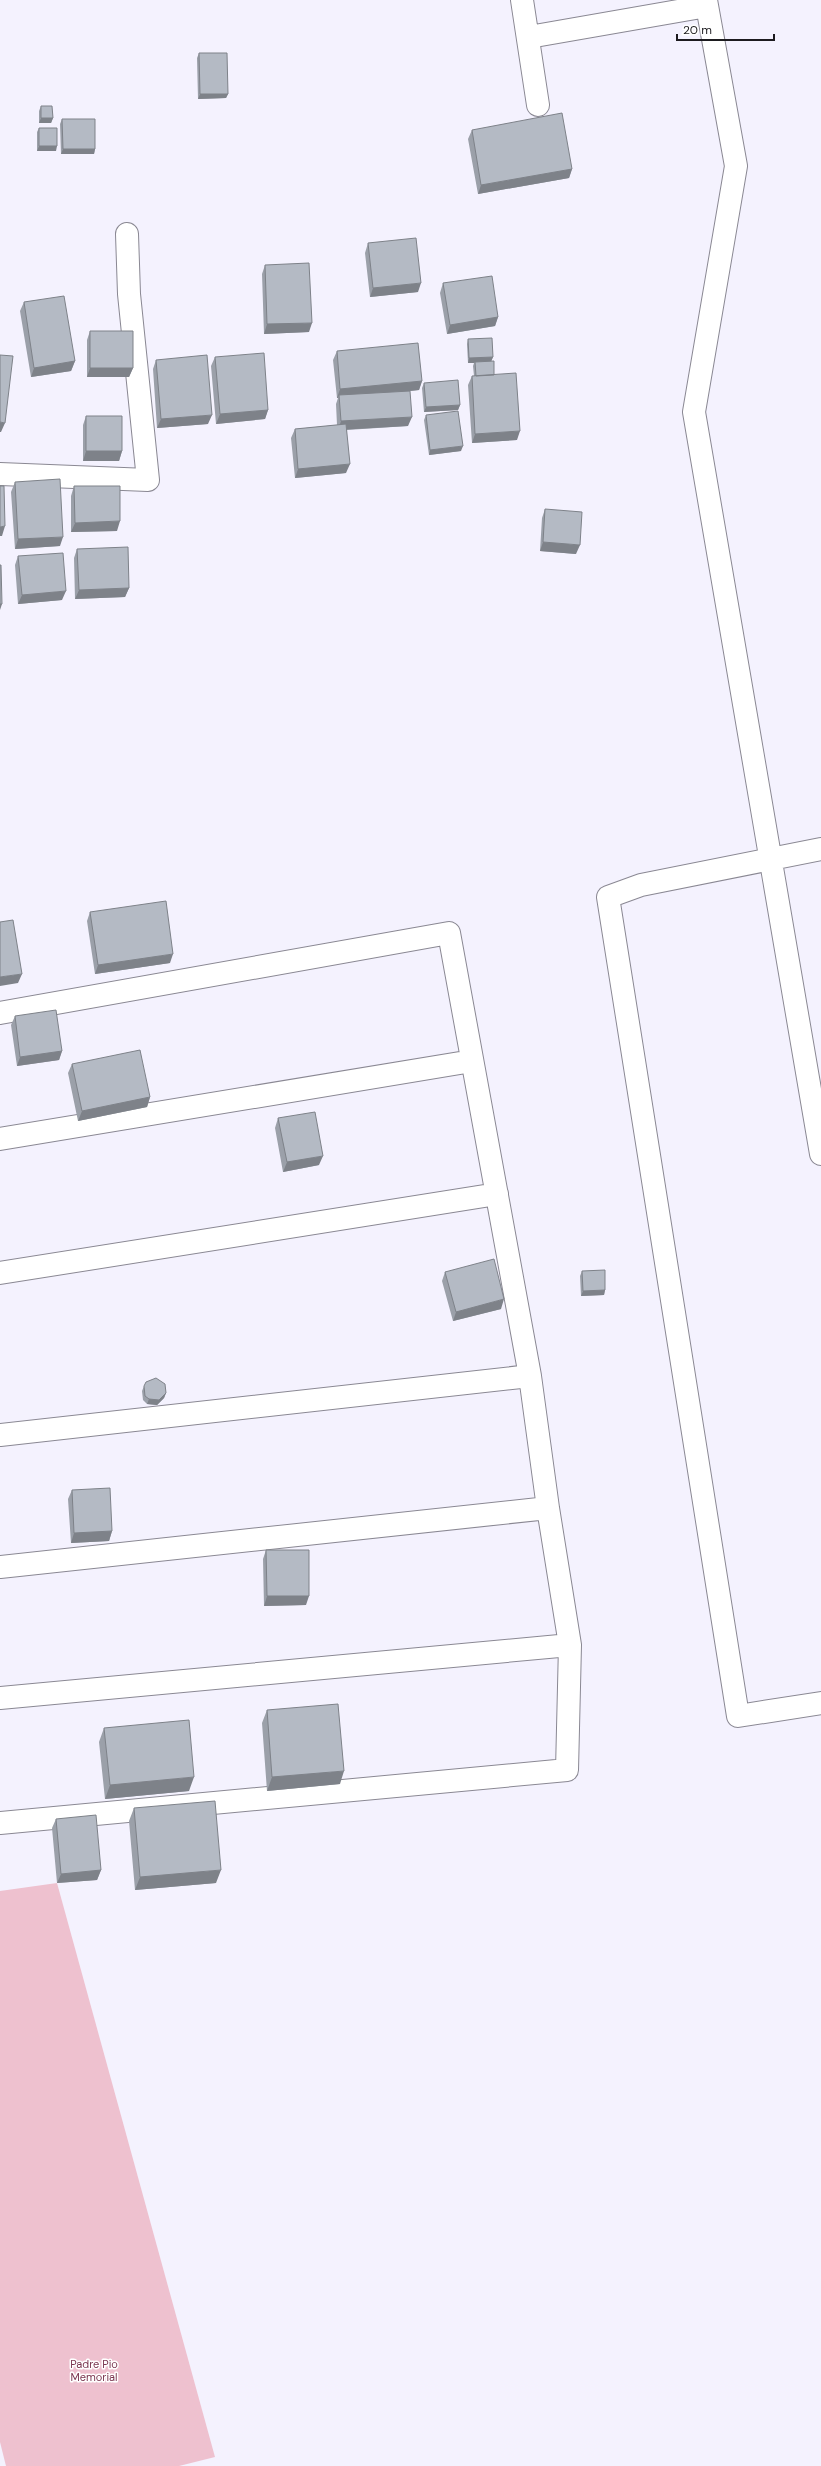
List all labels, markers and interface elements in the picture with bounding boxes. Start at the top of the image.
scale bar [677,16,774,42]
text: 20 m [683,22,712,38]
park label: Padre Pio Memorial [70,2357,118,2384]

